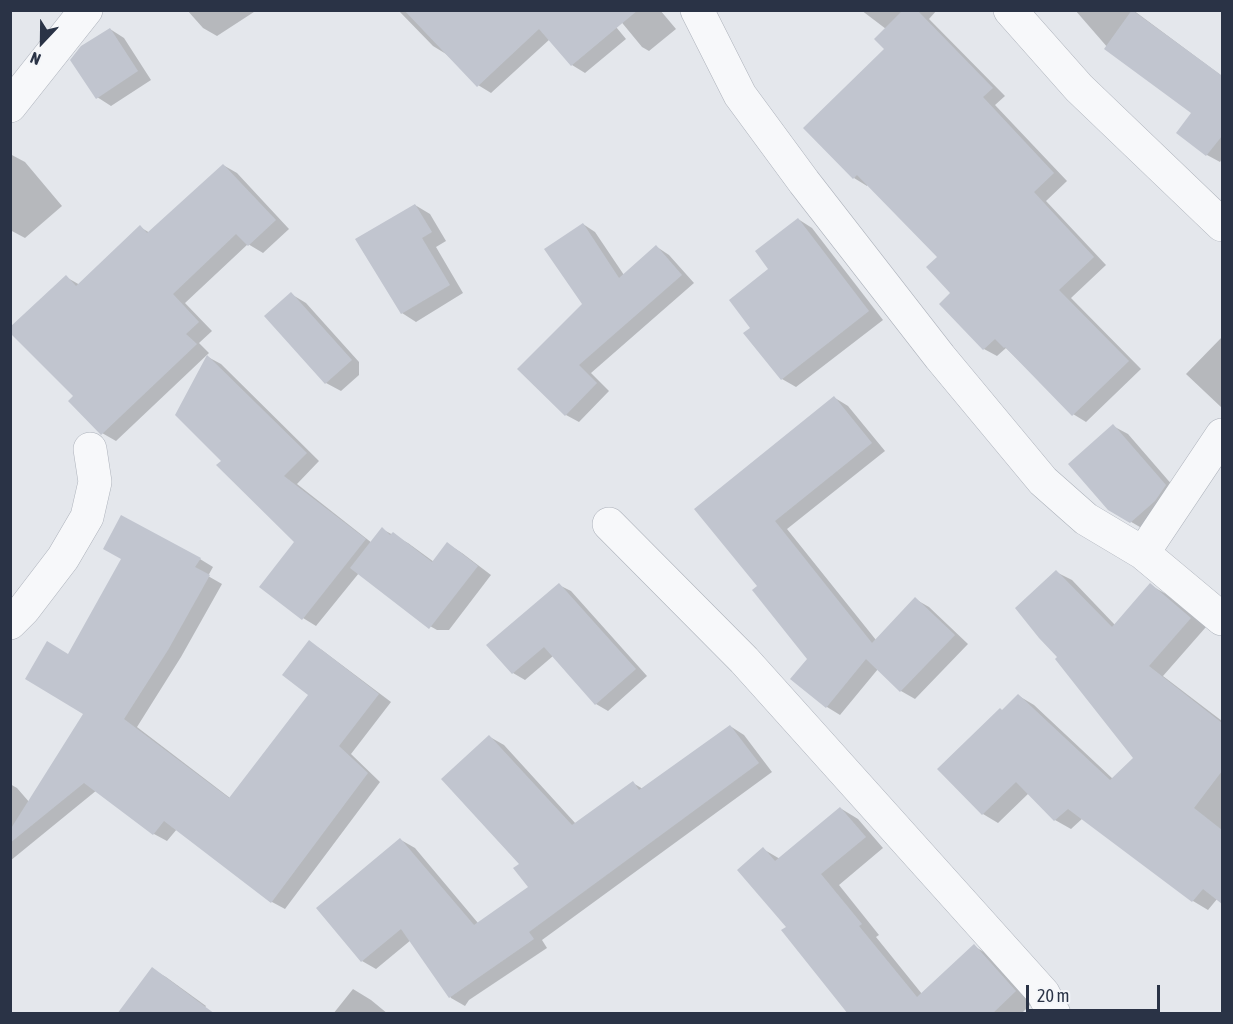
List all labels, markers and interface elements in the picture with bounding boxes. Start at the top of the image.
north arrow [12,12,72,72]
text: N [28,49,43,69]
scale bar [1029,973,1162,1011]
text: 20 m [1037,985,1069,1006]

